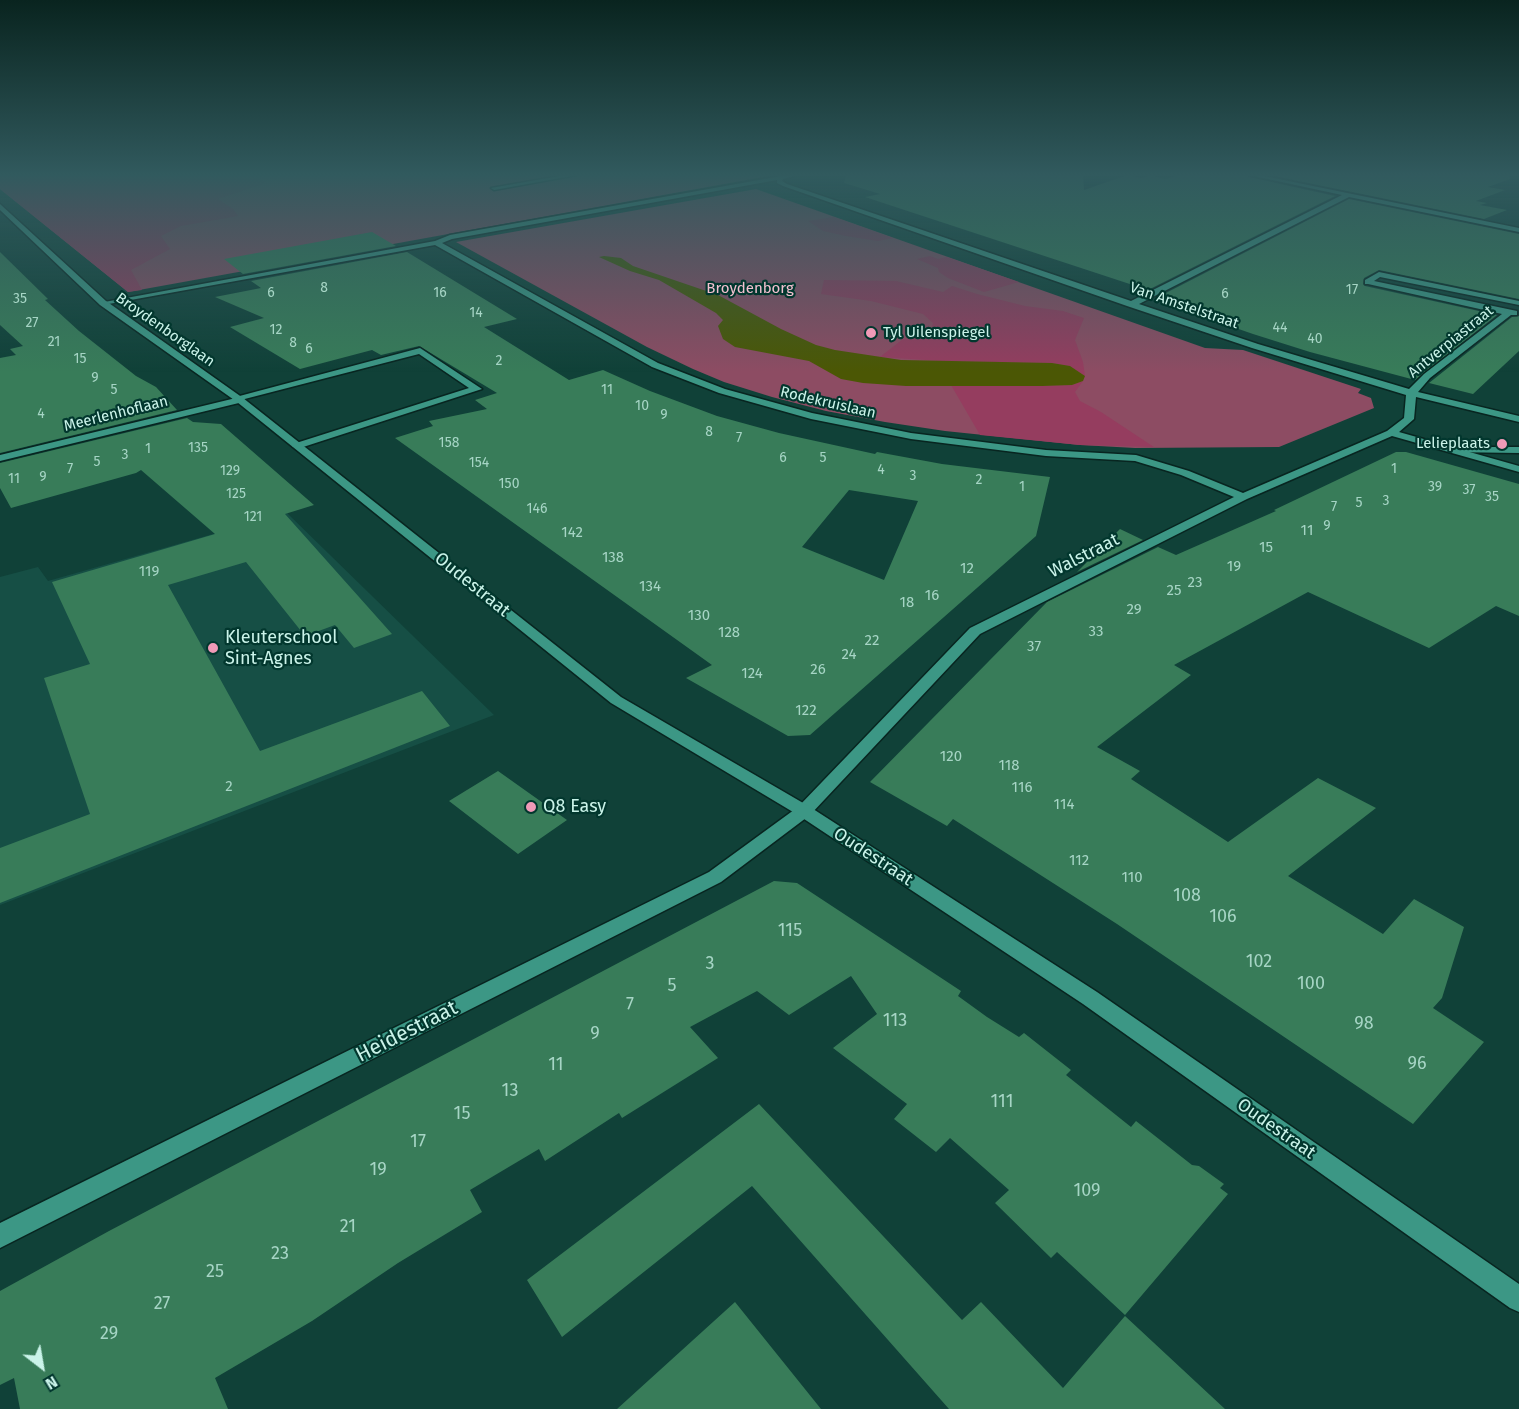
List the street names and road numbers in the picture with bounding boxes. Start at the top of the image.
street label: Van Amstelstraat [1127,279,1241,333]
street label: Broydenborglaan [112,289,218,371]
street label: Antverpiastraat [1405,302,1497,382]
street label: Rodekruislaan [778,383,878,423]
street label: Meerlenhoflaan [62,392,170,436]
street label: Walstraat [1045,529,1123,583]
street label: Oudestraat [430,548,514,622]
street label: Oudestraat [829,823,917,891]
street label: Heidestraat [352,996,462,1068]
street label: Oudestraat [1233,1094,1319,1164]

